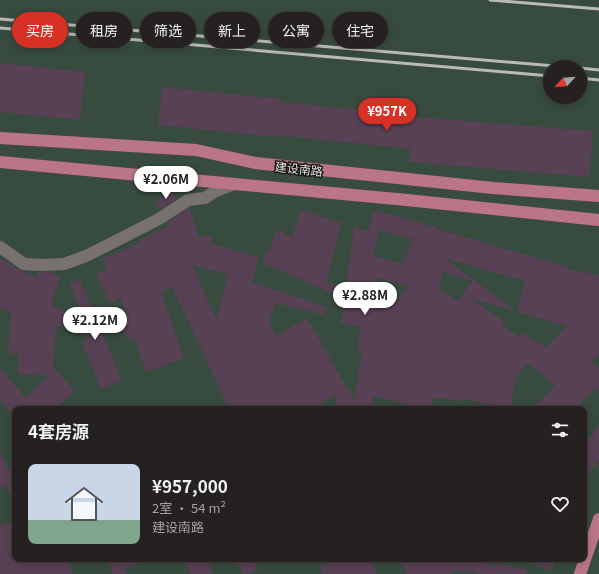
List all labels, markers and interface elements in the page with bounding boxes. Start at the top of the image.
chip: 买房 [12,12,68,48]
chip: 租房 [76,12,132,48]
chip: 筛选 [140,12,196,48]
chip: 新上 [204,12,260,48]
chip: 公寓 [268,12,324,48]
chip: 住宅 [332,12,388,48]
north arrow [543,60,587,104]
map controls [543,60,587,104]
pin: ¥957K [359,98,415,132]
text: ¥957K [367,101,407,120]
street label: 建设南路 [274,157,324,179]
pin: ¥2.06M [133,166,199,200]
text: ¥2.06M [143,169,189,188]
pin: ¥2.88M [332,282,398,316]
text: ¥2.88M [342,285,388,304]
pin: ¥2.12M [62,307,128,341]
text: ¥2.12M [72,310,118,329]
text: 4套房源 [28,418,89,443]
icon: filters [549,419,571,441]
text: ¥957,000 [152,473,228,498]
icon: home [60,480,108,528]
icon: heart [549,493,571,515]
text: 2室 · 54 m² [152,498,226,517]
text: 建设南路 [152,517,204,536]

